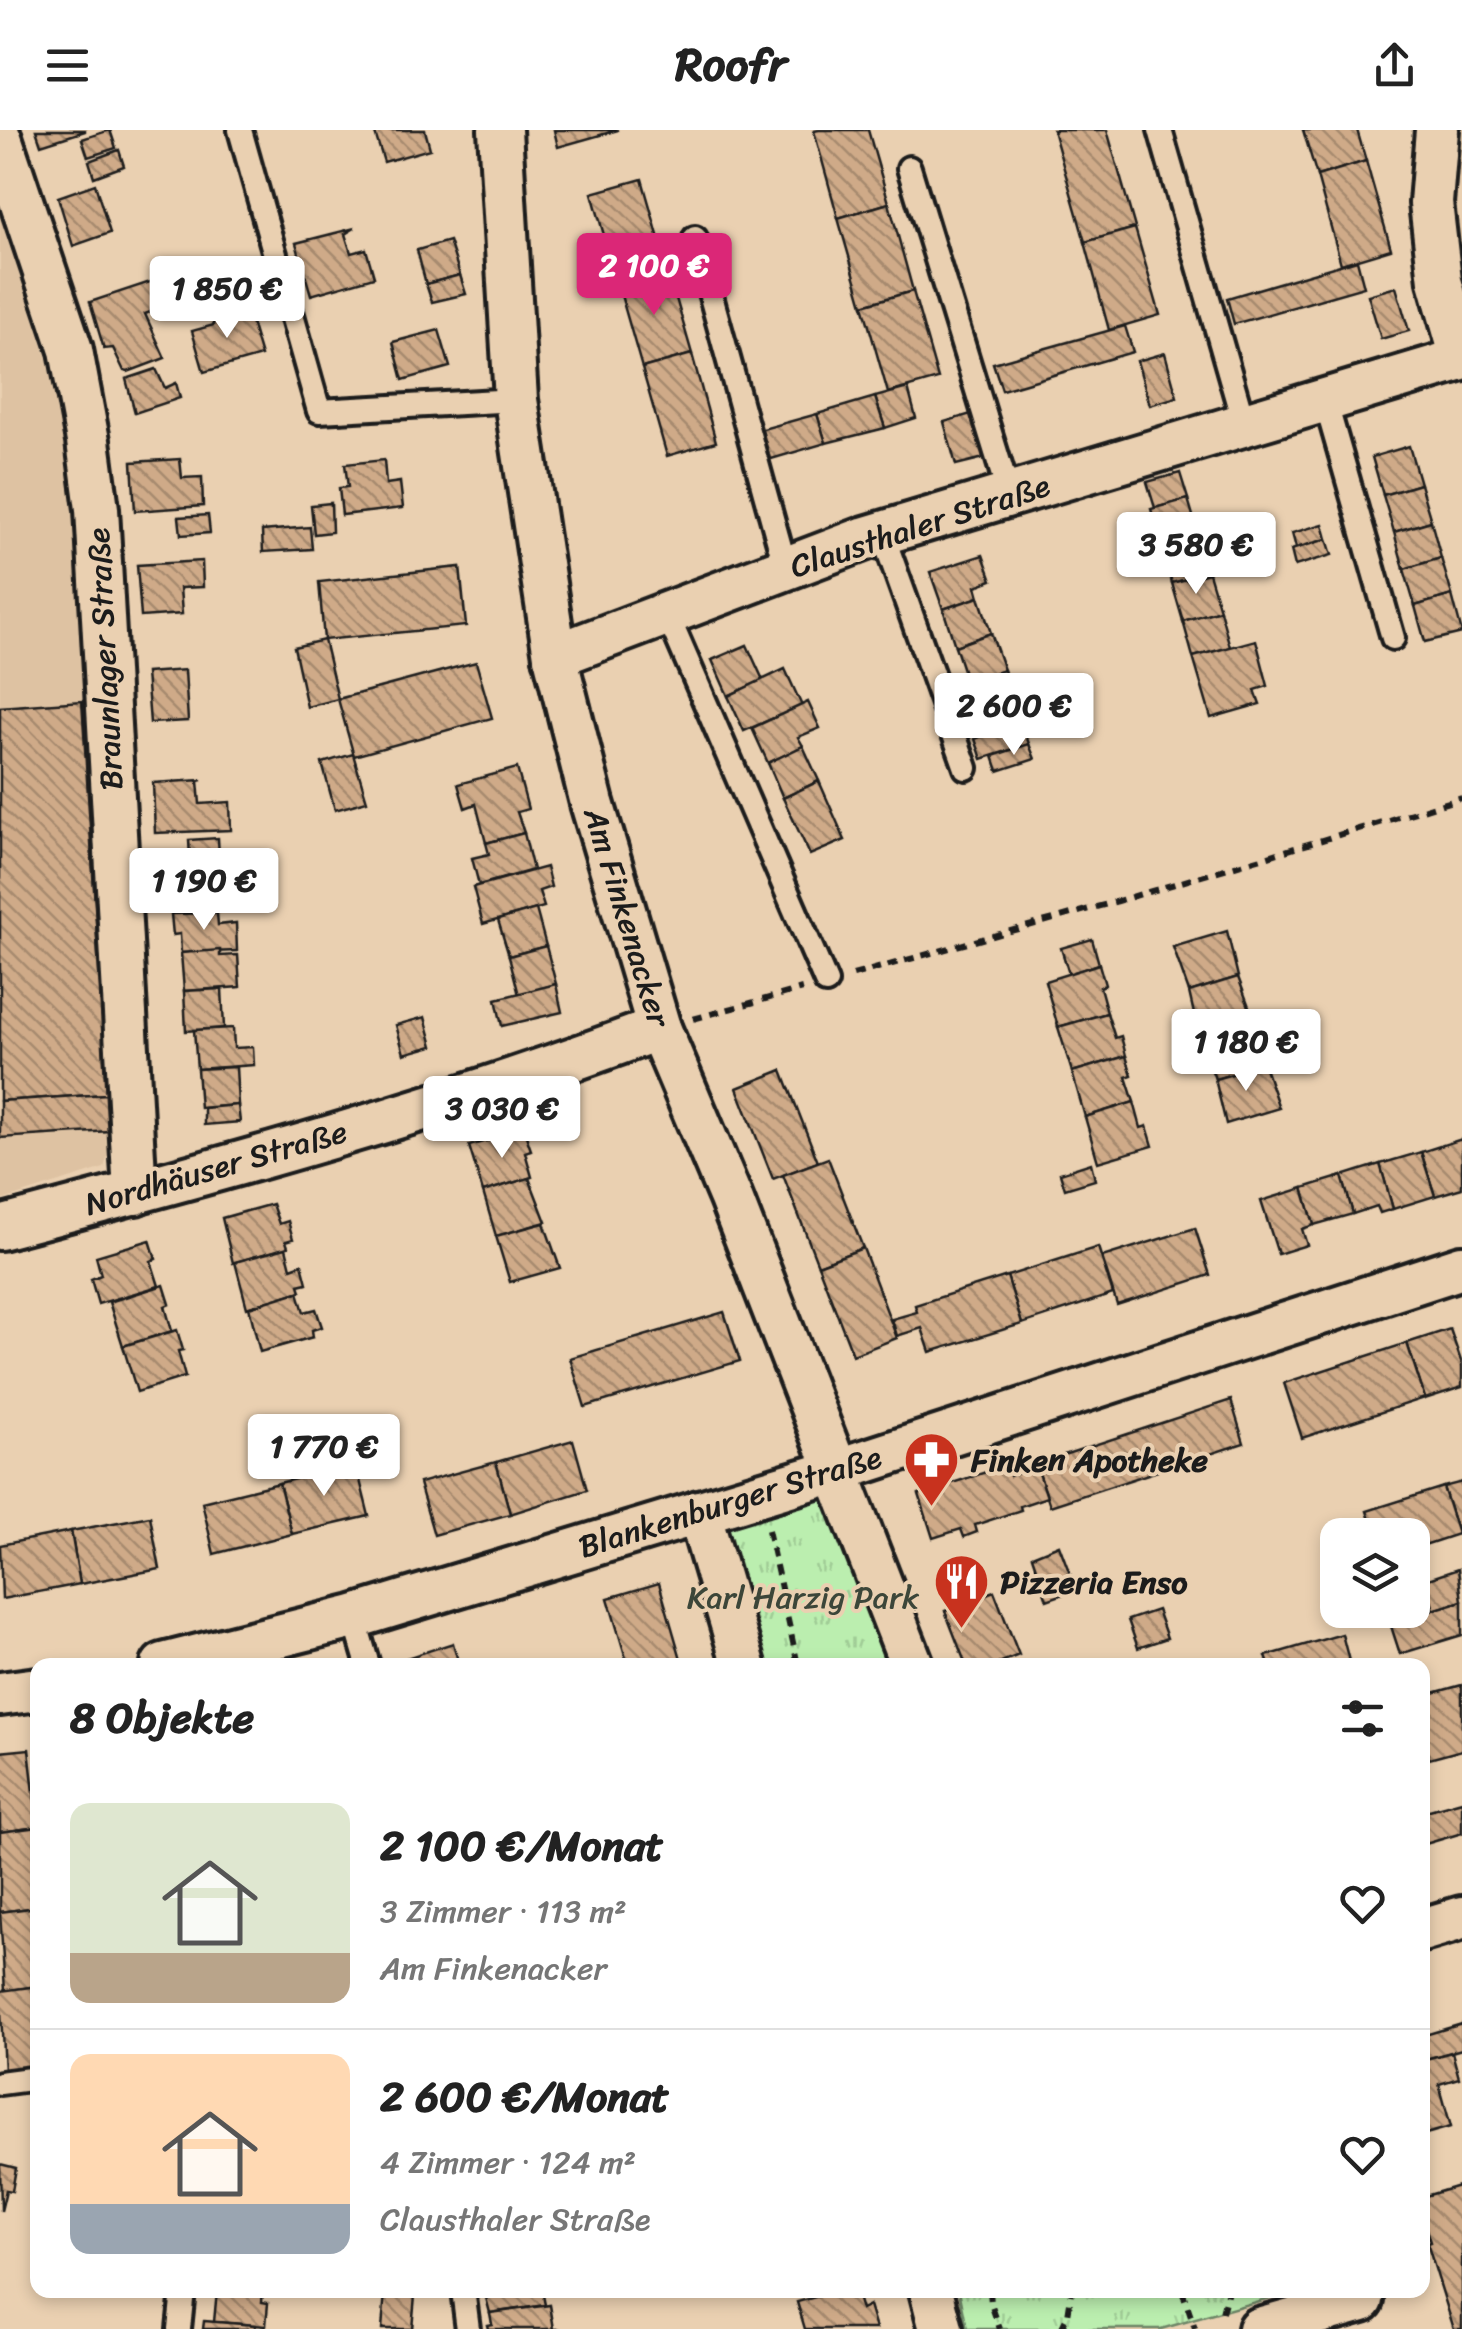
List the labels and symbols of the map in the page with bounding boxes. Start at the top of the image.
pin: 2 100 € [562,233,746,318]
pin: 1 850 € [135,256,319,341]
street label: Clausthaler Straße [783,457,1057,595]
pin: 3 580 € [1104,512,1288,597]
street label: Braunlager Straße [70,526,140,792]
pin: 2 600 € [922,673,1106,758]
street label: Am Finkenacker [566,799,688,1036]
pin: 1 190 € [112,848,296,933]
pin: 1 180 € [1154,1009,1338,1094]
pin: 3 030 € [410,1076,594,1161]
street label: Nordhäuser Straße [78,1103,354,1233]
pin: 1 770 € [232,1414,416,1499]
street label: Blankenburger Straße [571,1429,889,1575]
pharmacy icon: Finken Apotheke [902,1430,962,1509]
place label: Finken Apotheke [970,1432,1209,1489]
restaurant icon: Pizzeria Enso [931,1552,991,1631]
place label: Pizzeria Enso [1000,1554,1188,1611]
park label: Karl Harzig Park [687,1569,920,1626]

